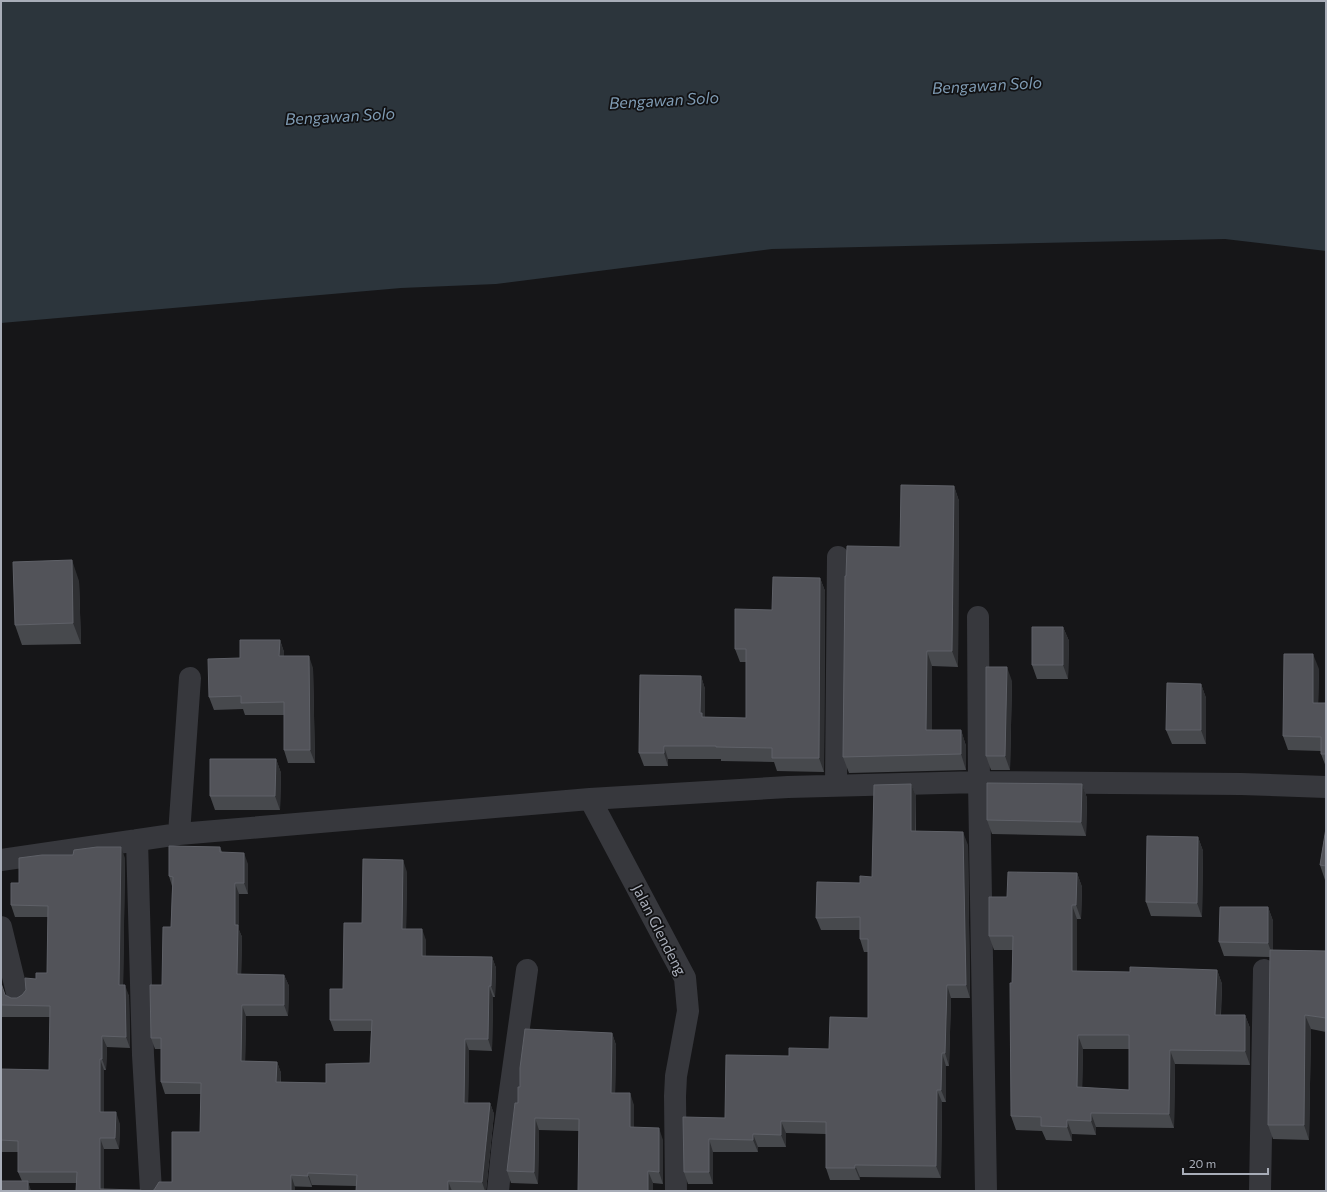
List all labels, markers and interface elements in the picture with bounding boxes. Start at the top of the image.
water label: Bengawan Solo [931,72,1043,97]
water label: Bengawan Solo [608,87,720,112]
water label: Bengawan Solo [284,103,396,128]
street label: Jalan Glendeng [629,881,691,978]
scale bar [1183,1150,1268,1176]
text: 20 m [1189,1156,1216,1170]

